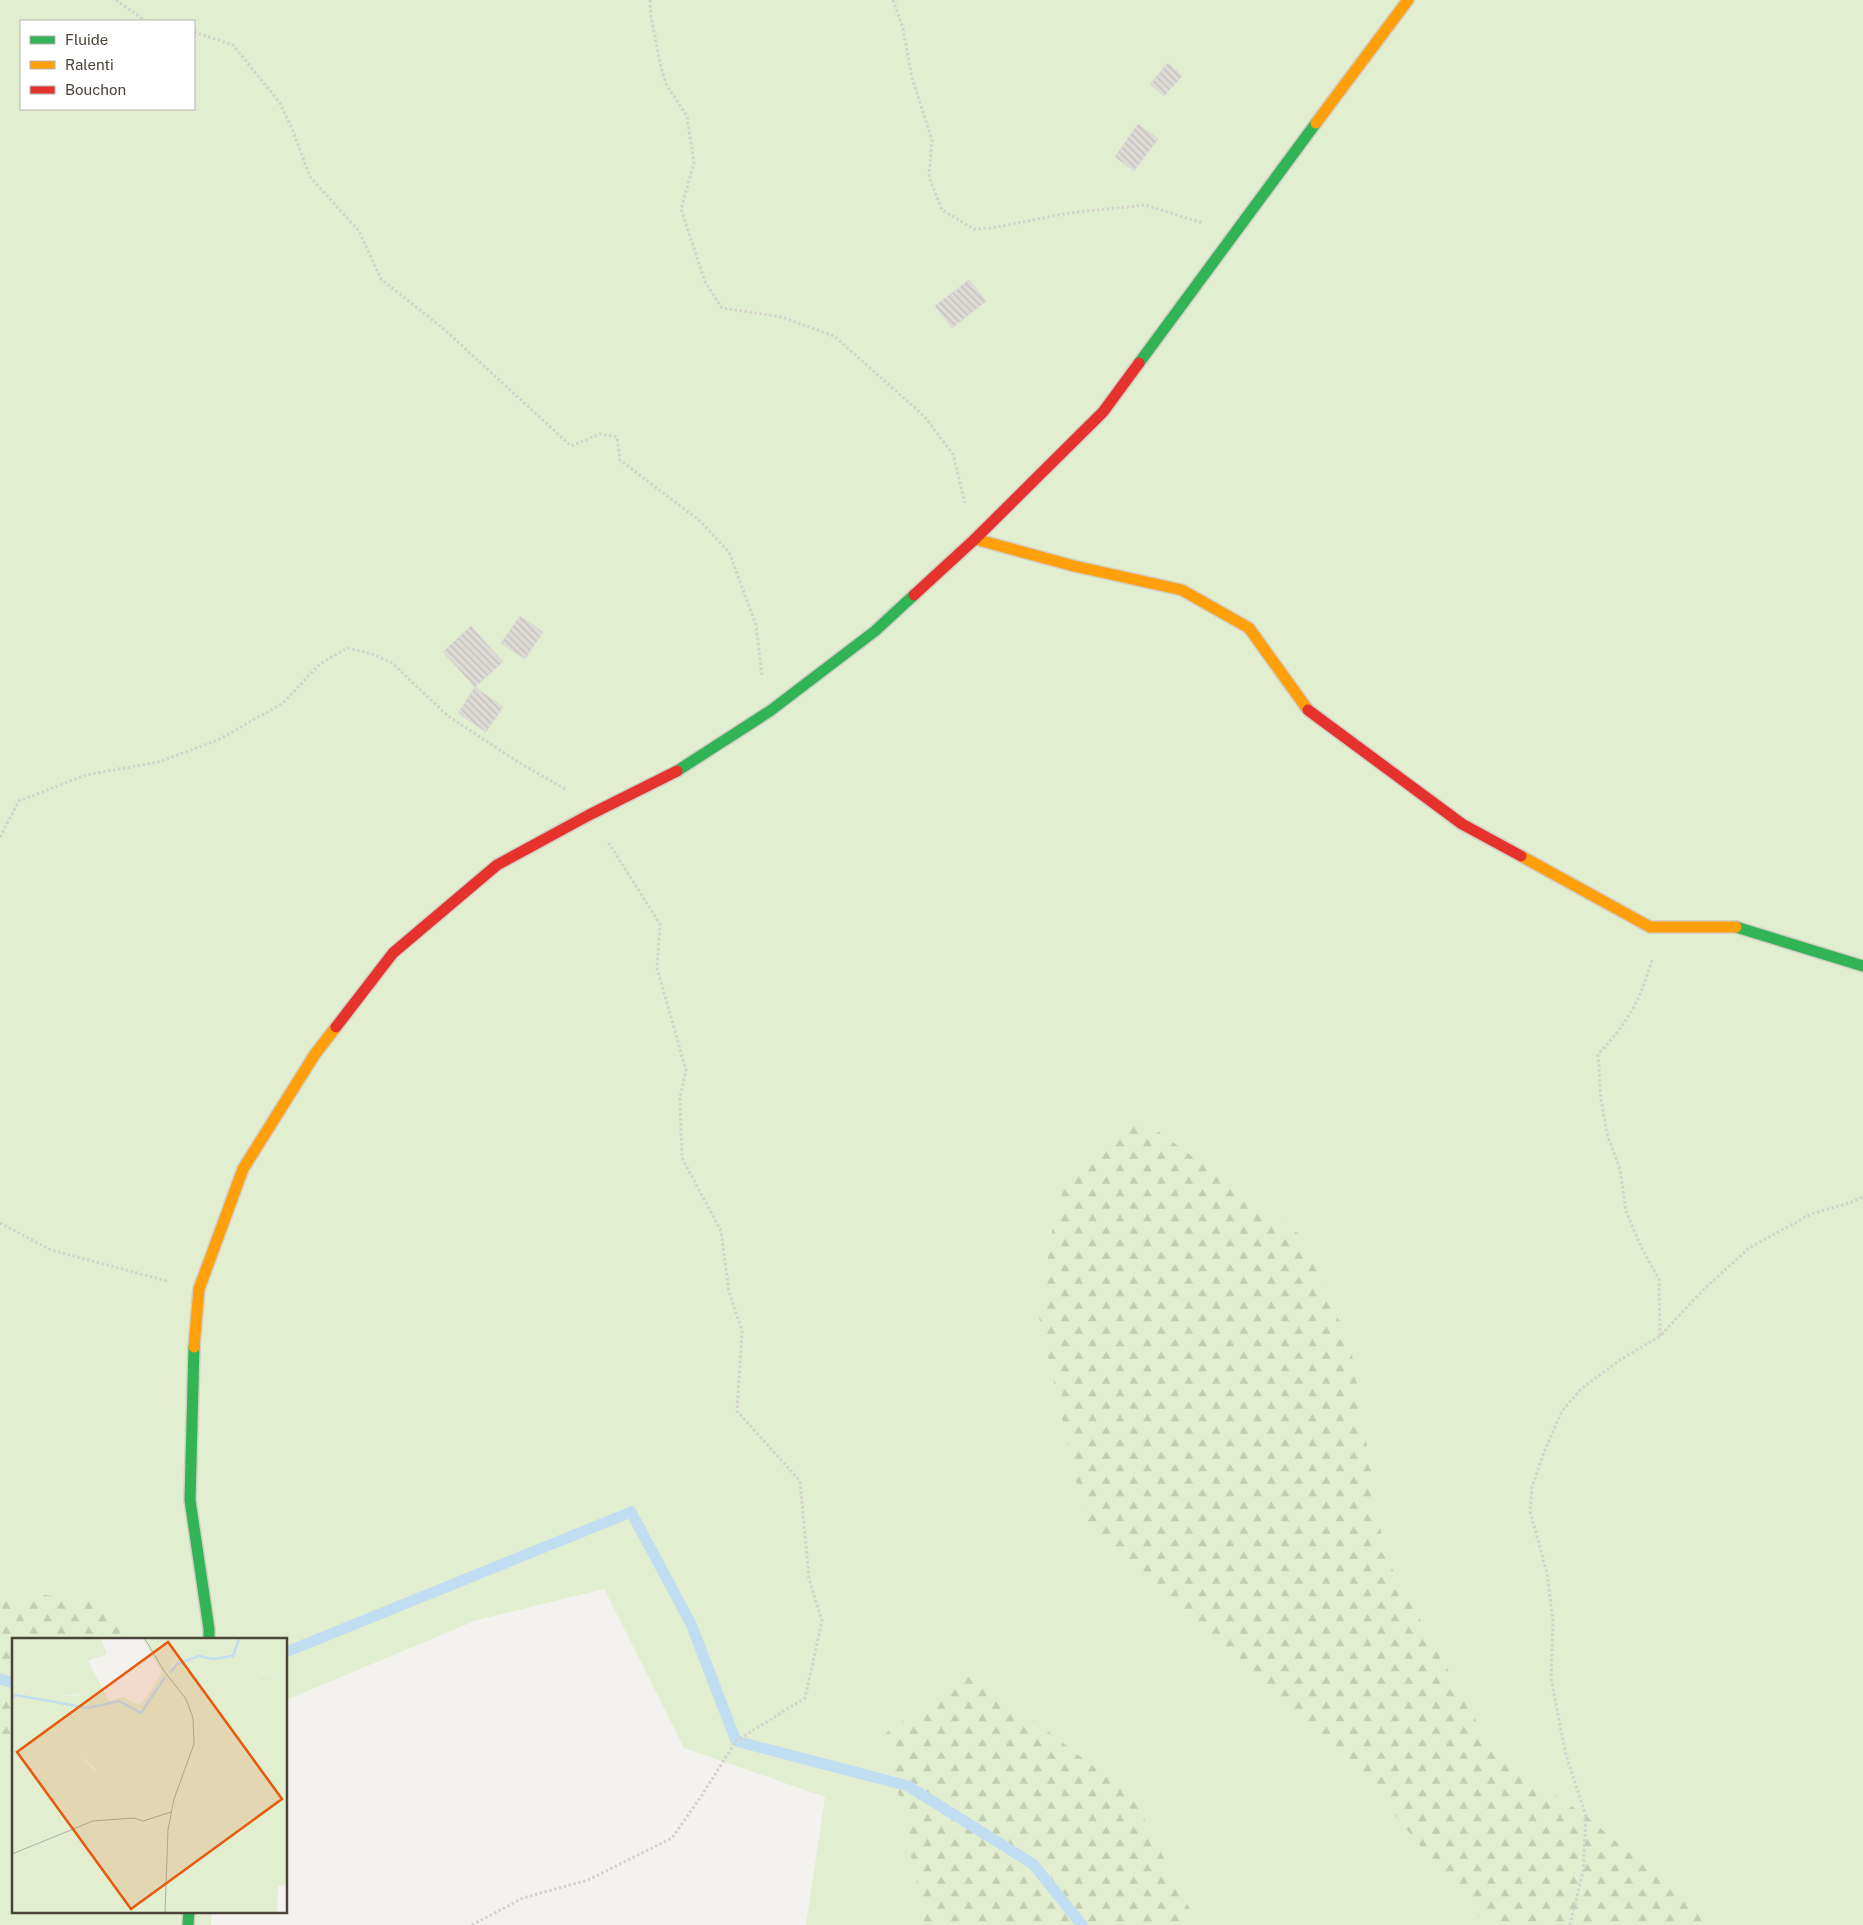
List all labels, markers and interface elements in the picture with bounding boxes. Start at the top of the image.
legend [20,20,195,110]
text: Fluide [65,31,108,48]
text: Ralenti [65,56,114,73]
text: Bouchon [65,81,126,98]
inset map [12,1638,288,1912]

